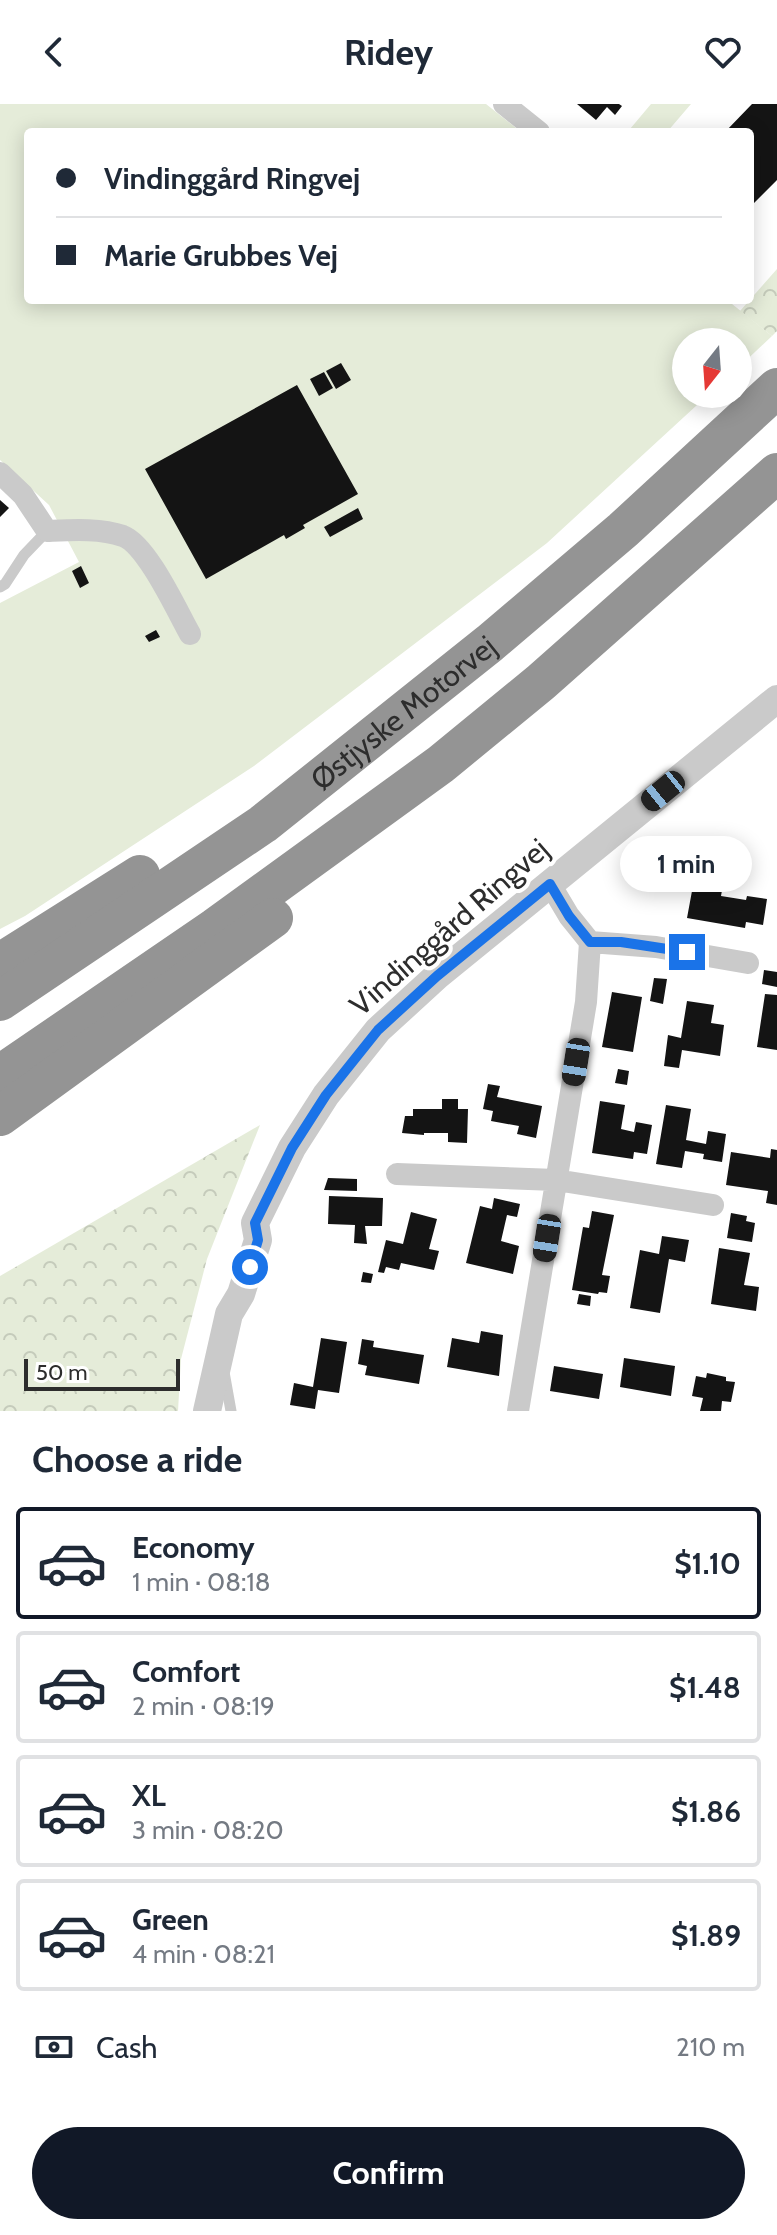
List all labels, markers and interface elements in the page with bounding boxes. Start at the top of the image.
icon: back [32,30,76,74]
text: Ridey [344,30,433,74]
icon: heart [701,30,745,74]
text: Vindinggård Ringvej [104,160,360,197]
text: Marie Grubbes Vej [104,237,338,274]
north arrow [672,328,752,408]
map controls [672,328,752,408]
street label: Østjyske Motorvej [303,627,503,798]
car [637,767,689,815]
street label: Vindinggård Ringvej [342,831,556,1023]
callout: 1 min [621,836,753,892]
text: 1 min [657,848,715,880]
route end [669,934,705,970]
car [560,1036,592,1088]
car [531,1212,563,1264]
route start [232,1249,268,1285]
scale bar [24,1355,180,1391]
text: 50 m [36,1359,88,1386]
text: Choose a ride [32,1437,242,1481]
icon: car [36,1527,108,1599]
text: Economy [132,1529,255,1566]
text: $1.10 [674,1545,741,1582]
text: 1 min · 08:18 [132,1566,271,1598]
icon: car [36,1651,108,1723]
text: Comfort [132,1653,240,1690]
text: $1.48 [669,1669,741,1706]
text: 2 min · 08:19 [132,1690,275,1722]
icon: car [36,1775,108,1847]
text: XL [132,1777,166,1814]
text: $1.86 [671,1793,741,1830]
text: 3 min · 08:20 [132,1814,284,1846]
icon: car [36,1899,108,1971]
text: Green [132,1901,209,1938]
text: $1.89 [671,1917,741,1954]
text: 4 min · 08:21 [132,1938,275,1970]
icon: cash [32,2025,76,2069]
text: Cash [96,2029,158,2066]
text: 210 m [676,2031,745,2063]
button: Confirm [32,2127,745,2219]

